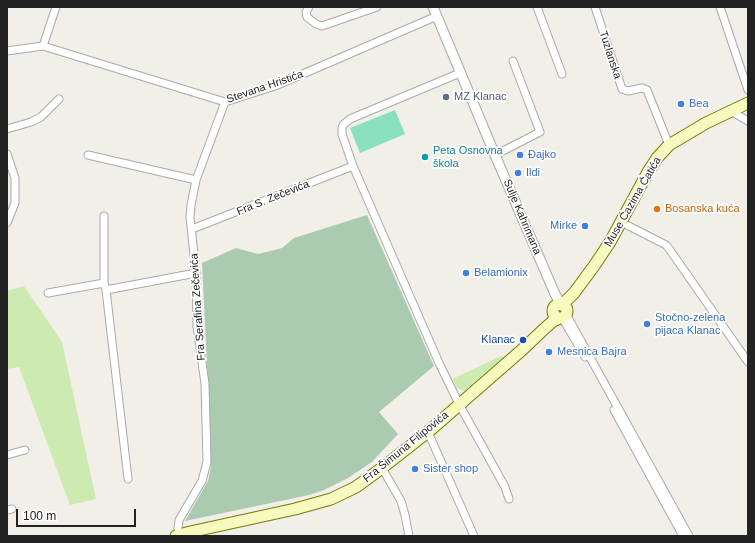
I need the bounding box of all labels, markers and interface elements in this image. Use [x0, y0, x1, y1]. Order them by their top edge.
street label: Tuzlanska [596, 29, 624, 81]
street label: Stevana Hristića [225, 68, 305, 106]
place label: MZ Klanac [454, 90, 507, 104]
marker: MZ Klanac [441, 92, 451, 102]
place label: Bea [689, 97, 709, 111]
marker: Bea [676, 99, 686, 109]
place label: Peta Osnovna škola [433, 144, 503, 170]
place label: Đajko [528, 148, 556, 162]
marker: Đajko [515, 150, 525, 160]
marker: Peta Osnovna škola [420, 152, 430, 162]
street label: Muse Ćazima Ćatića [602, 155, 664, 249]
place label: Ildi [526, 166, 540, 180]
marker: Ildi [513, 168, 523, 178]
street label: Fra S. Zečevića [235, 177, 311, 219]
street label: Sulje Kahrimana [500, 177, 544, 257]
place label: Bosanska kuća [665, 202, 740, 216]
marker: Bosanska kuća [652, 204, 662, 214]
place label: Mirke [550, 219, 577, 233]
marker: Mirke [580, 221, 590, 231]
street label: Fra Serafina Zečevića [188, 253, 208, 361]
place label: Belamionix [474, 266, 528, 280]
marker: Belamionix [461, 268, 471, 278]
place label: Stočno-zelena pijaca Klanac [655, 311, 725, 337]
marker: Stočno-zelena pijaca Klanac [642, 319, 652, 329]
place label: Klanac [481, 333, 515, 347]
marker: Klanac [518, 335, 528, 345]
place label: Mesnica Bajra [557, 345, 627, 359]
marker: Mesnica Bajra [544, 347, 554, 357]
street label: Fra Šimuna Filipovića [361, 409, 451, 485]
place label: Sister shop [423, 462, 478, 476]
marker: Sister shop [410, 464, 420, 474]
scale bar [18, 501, 138, 527]
text: 100 m [23, 509, 56, 523]

